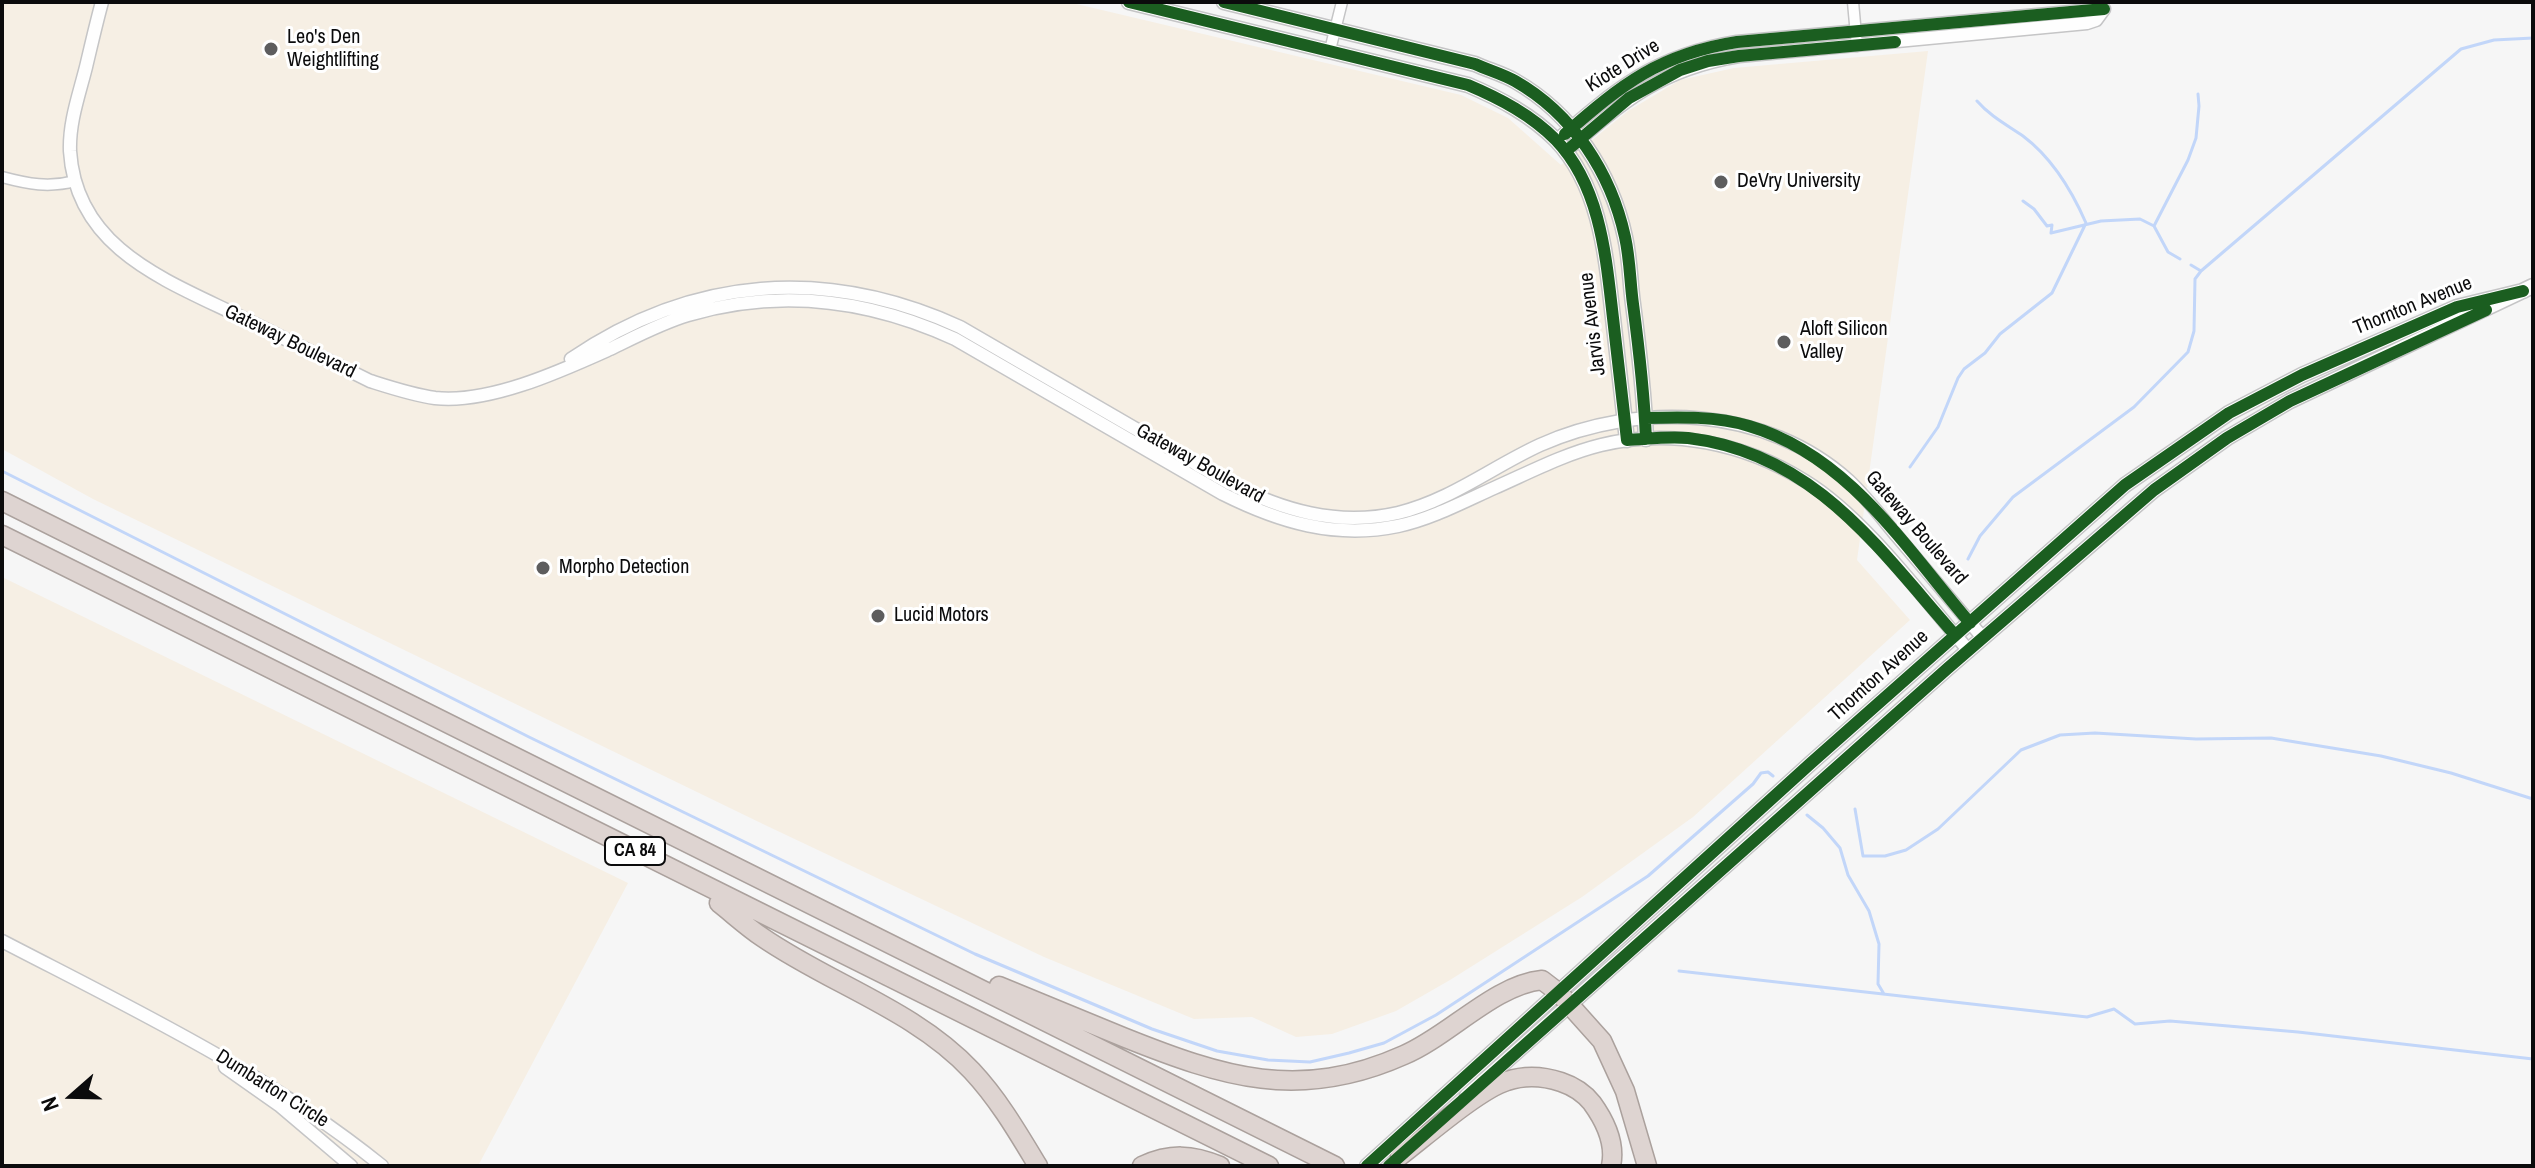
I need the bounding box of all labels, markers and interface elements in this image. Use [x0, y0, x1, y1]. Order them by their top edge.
place label: Leo's Den Weightlifting [287, 26, 379, 73]
street label: Kiote Drive [1582, 34, 1664, 98]
marker: Leo's Den Weightlifting [262, 40, 280, 58]
place label: DeVry University [1737, 170, 1860, 194]
marker: DeVry University [1712, 173, 1730, 191]
street label: Jarvis Avenue [1575, 271, 1611, 377]
street label: Thornton Avenue [2350, 271, 2476, 341]
street label: Gateway Boulevard [220, 300, 360, 384]
place label: Aloft Silicon Valley [1800, 318, 1888, 365]
marker: Aloft Silicon Valley [1775, 333, 1793, 351]
street label: Gateway Boulevard [1132, 419, 1268, 509]
street label: Gateway Boulevard [1860, 466, 1972, 590]
place label: Morpho Detection [559, 556, 689, 580]
marker: Morpho Detection [534, 559, 552, 577]
place label: Lucid Motors [894, 604, 989, 628]
marker: Lucid Motors [869, 607, 887, 625]
street label: Thornton Avenue [1824, 625, 1934, 727]
road number: CA 84 [605, 837, 665, 865]
street label: Dumbarton Circle [211, 1045, 333, 1133]
north arrow [32, 1056, 112, 1136]
text: N [33, 1093, 66, 1115]

